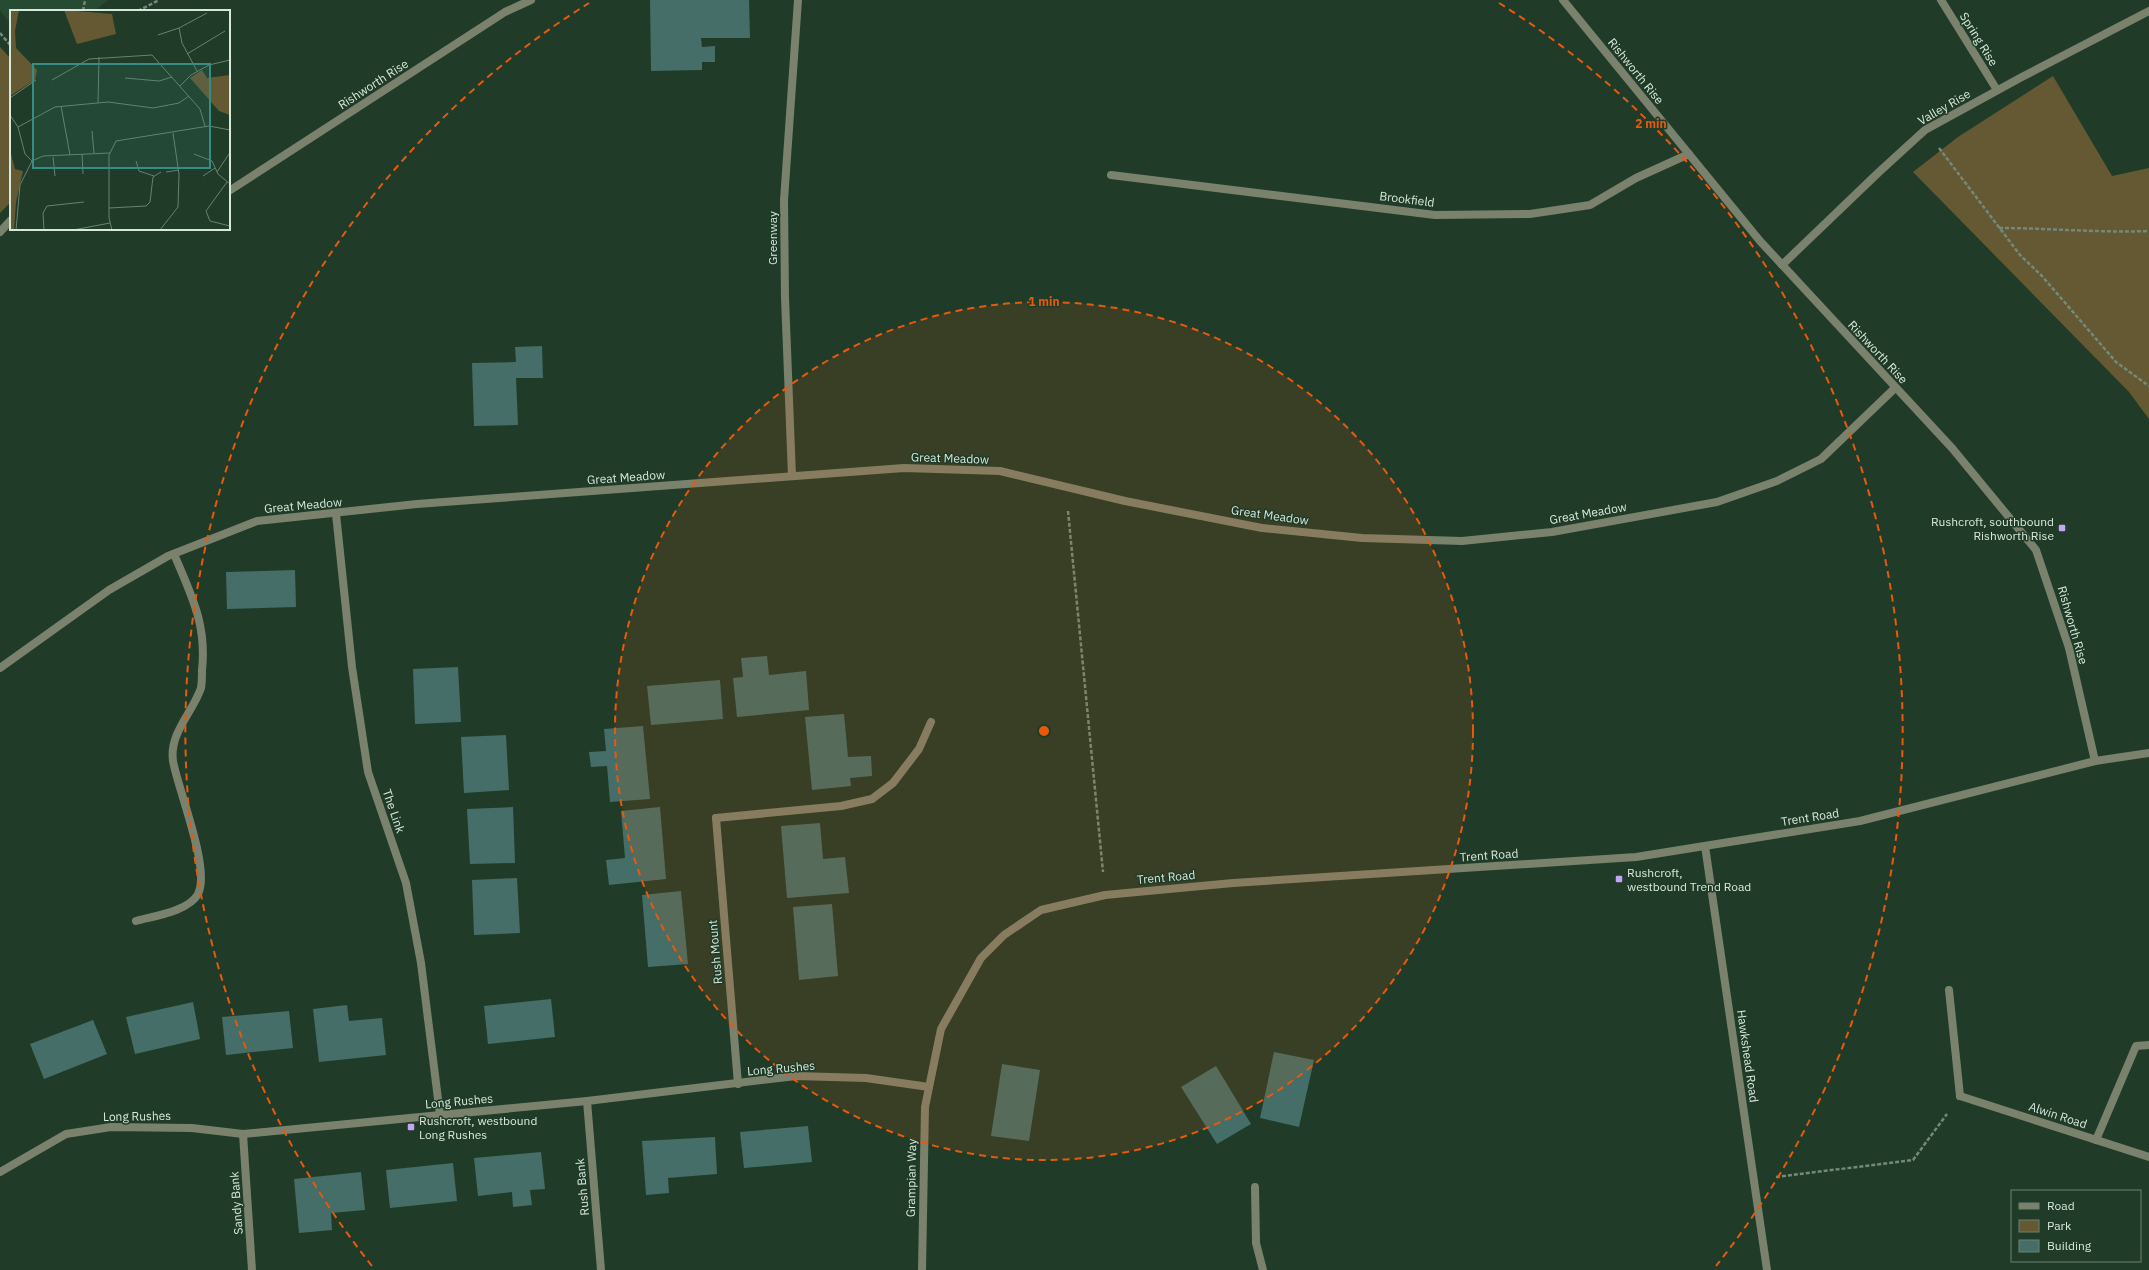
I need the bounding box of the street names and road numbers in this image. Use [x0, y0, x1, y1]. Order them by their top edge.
street label: Spring Rise [1957, 9, 2002, 69]
street label: Rishworth Rise [1605, 35, 1667, 107]
street label: Rishworth Rise [335, 56, 411, 112]
street label: Valley Rise [1915, 86, 1973, 128]
street label: Brookfield [1379, 188, 1435, 210]
street label: Greenway [765, 211, 780, 265]
street label: Rishworth Rise [1845, 317, 1911, 387]
street label: Great Meadow [911, 449, 989, 467]
street label: Great Meadow [586, 467, 666, 487]
street label: Great Meadow [263, 494, 343, 516]
street label: Great Meadow [1548, 499, 1628, 527]
street label: Great Meadow [1230, 502, 1310, 528]
street label: Rishworth Rise [2055, 584, 2091, 666]
street label: The Link [380, 787, 409, 835]
street label: Trent Road [1780, 805, 1840, 829]
street label: Trent Road [1459, 845, 1519, 865]
street label: Trent Road [1136, 867, 1196, 887]
street label: Rush Mount [705, 919, 725, 985]
street label: Hawkshead Road [1734, 1009, 1762, 1103]
street label: Long Rushes [746, 1058, 816, 1078]
street label: Long Rushes [424, 1091, 494, 1111]
street label: Alwin Road [2027, 1099, 2089, 1131]
street label: Long Rushes [103, 1108, 171, 1124]
street label: Grampian Way [903, 1139, 919, 1217]
street label: Rush Bank [572, 1157, 592, 1216]
street label: Sandy Bank [226, 1170, 246, 1235]

